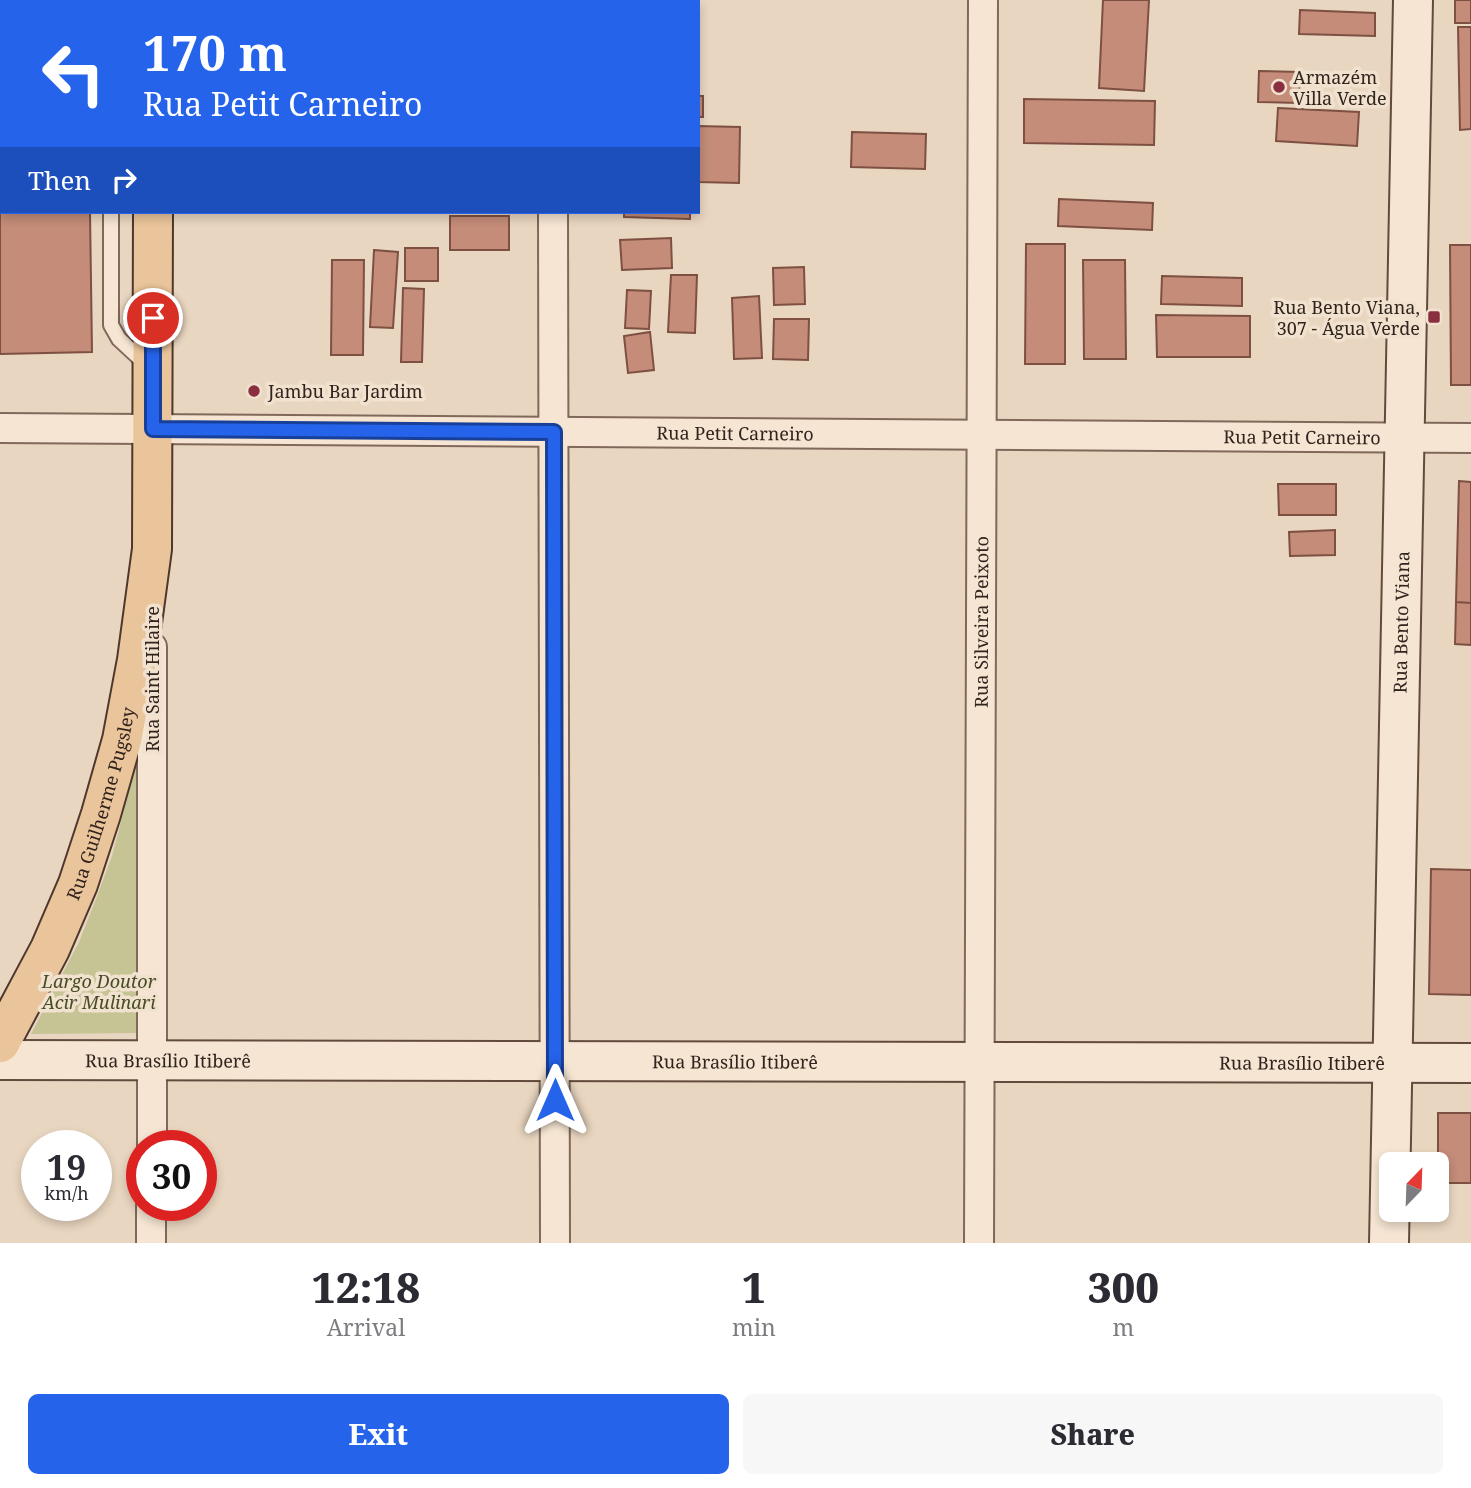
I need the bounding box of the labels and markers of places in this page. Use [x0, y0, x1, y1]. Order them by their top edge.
place label: Armazém Villa Verde [1293, 65, 1387, 110]
marker: Armazém Villa Verde [1271, 79, 1287, 95]
pin [123, 288, 183, 348]
place label: Rua Bento Viana, 307 - Água Verde [1273, 295, 1420, 340]
marker: Rua Bento Viana, 307 - Água Verde [1426, 309, 1442, 325]
place label: Jambu Bar Jardim [267, 379, 423, 403]
marker: Jambu Bar Jardim [246, 383, 262, 399]

